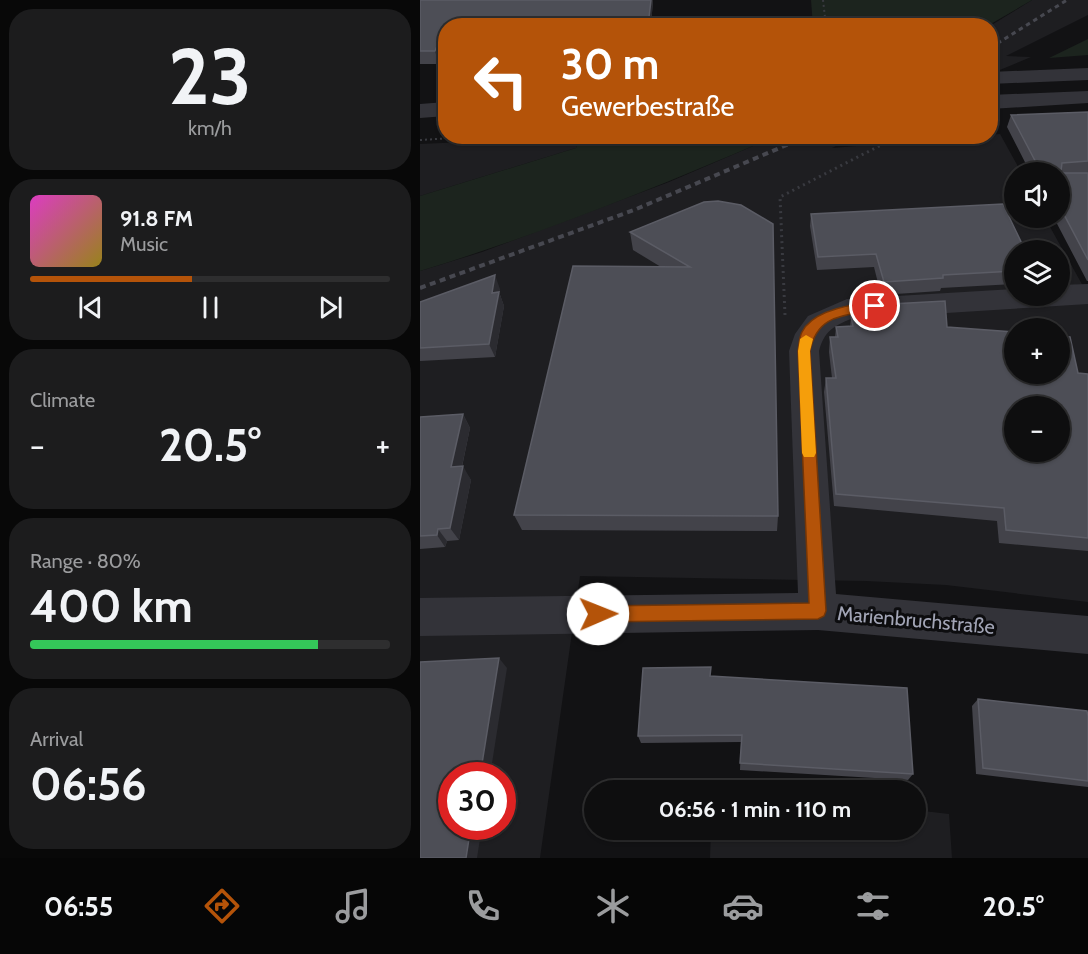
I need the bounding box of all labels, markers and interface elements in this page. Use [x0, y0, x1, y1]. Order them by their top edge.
text: 23 [168, 29, 252, 124]
text: 30 m [561, 38, 659, 90]
icon: left [462, 42, 540, 120]
text: Gewerbestraße [561, 90, 734, 123]
text: km/h [188, 116, 232, 140]
map controls [1004, 162, 1070, 462]
button: sound [1004, 162, 1070, 228]
text: 91.8 FM [120, 205, 193, 232]
text: Music [120, 232, 168, 256]
button: layers [1004, 240, 1070, 306]
pin [849, 280, 900, 331]
icon: arrive [858, 289, 891, 322]
icon: previous [74, 291, 107, 324]
icon: pause [194, 291, 227, 324]
icon: next [314, 291, 347, 324]
button: + [1004, 318, 1070, 384]
text: Climate [30, 388, 95, 412]
button: − [1004, 396, 1070, 462]
text: 20.5° [159, 418, 261, 472]
text: − [30, 425, 45, 465]
text: + [375, 425, 390, 465]
text: Range · 80% [30, 549, 141, 573]
text: 400 km [30, 579, 193, 633]
position arrow [566, 582, 630, 646]
street label: Marienbruchstraße [836, 601, 996, 639]
text: Arrival [30, 727, 83, 751]
text: 06:56 [30, 757, 147, 811]
speed limit sign: 30 [438, 762, 516, 840]
text: 06:56 · 1 min · 110 m [659, 796, 851, 823]
icon: directions [201, 885, 243, 927]
icon: music [332, 885, 374, 927]
icon: phone [462, 885, 504, 927]
icon: climate [592, 885, 634, 927]
icon: car [722, 885, 764, 927]
icon: filters [852, 885, 894, 927]
text: 06:55 [44, 890, 113, 923]
text: 20.5° [983, 890, 1044, 923]

